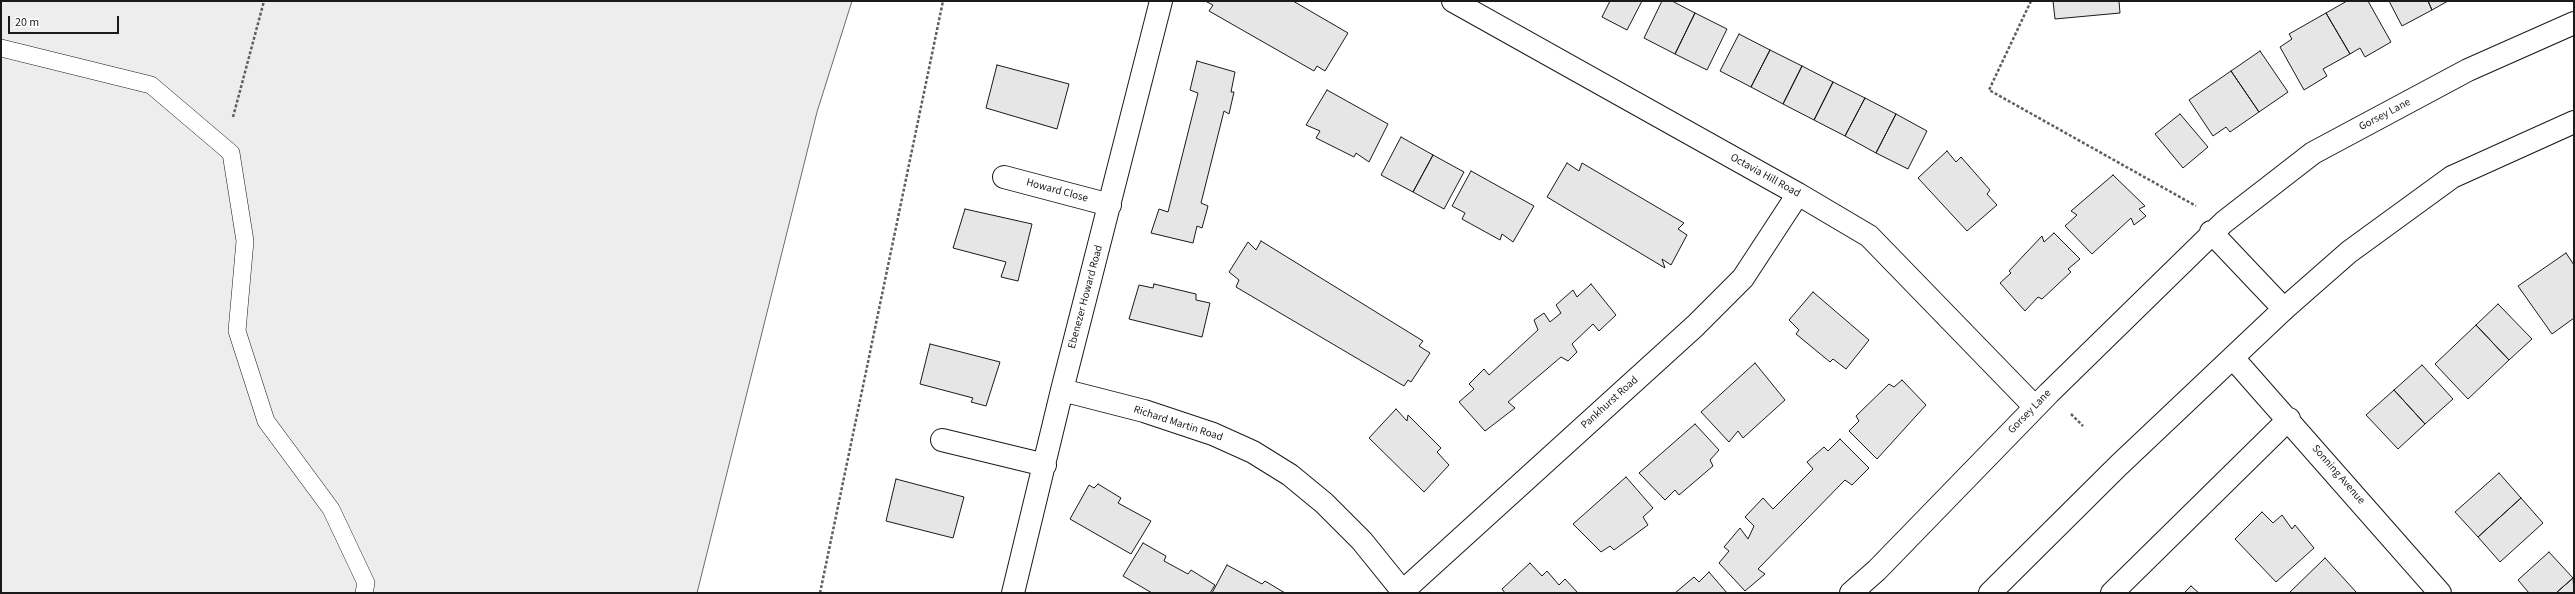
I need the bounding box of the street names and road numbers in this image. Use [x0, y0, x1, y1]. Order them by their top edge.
street label: Gorsey Lane [2357, 96, 2413, 134]
street label: Octavia Hill Road [1728, 151, 1802, 201]
street label: Howard Close [1025, 176, 1089, 206]
street label: Ebenezer Howard Road [1066, 244, 1106, 350]
street label: Pankhurst Road [1579, 374, 1641, 432]
street label: Gorsey Lane [2006, 387, 2054, 437]
street label: Richard Martin Road [1132, 403, 1224, 445]
street label: Sonning Avenue [2309, 443, 2367, 507]

